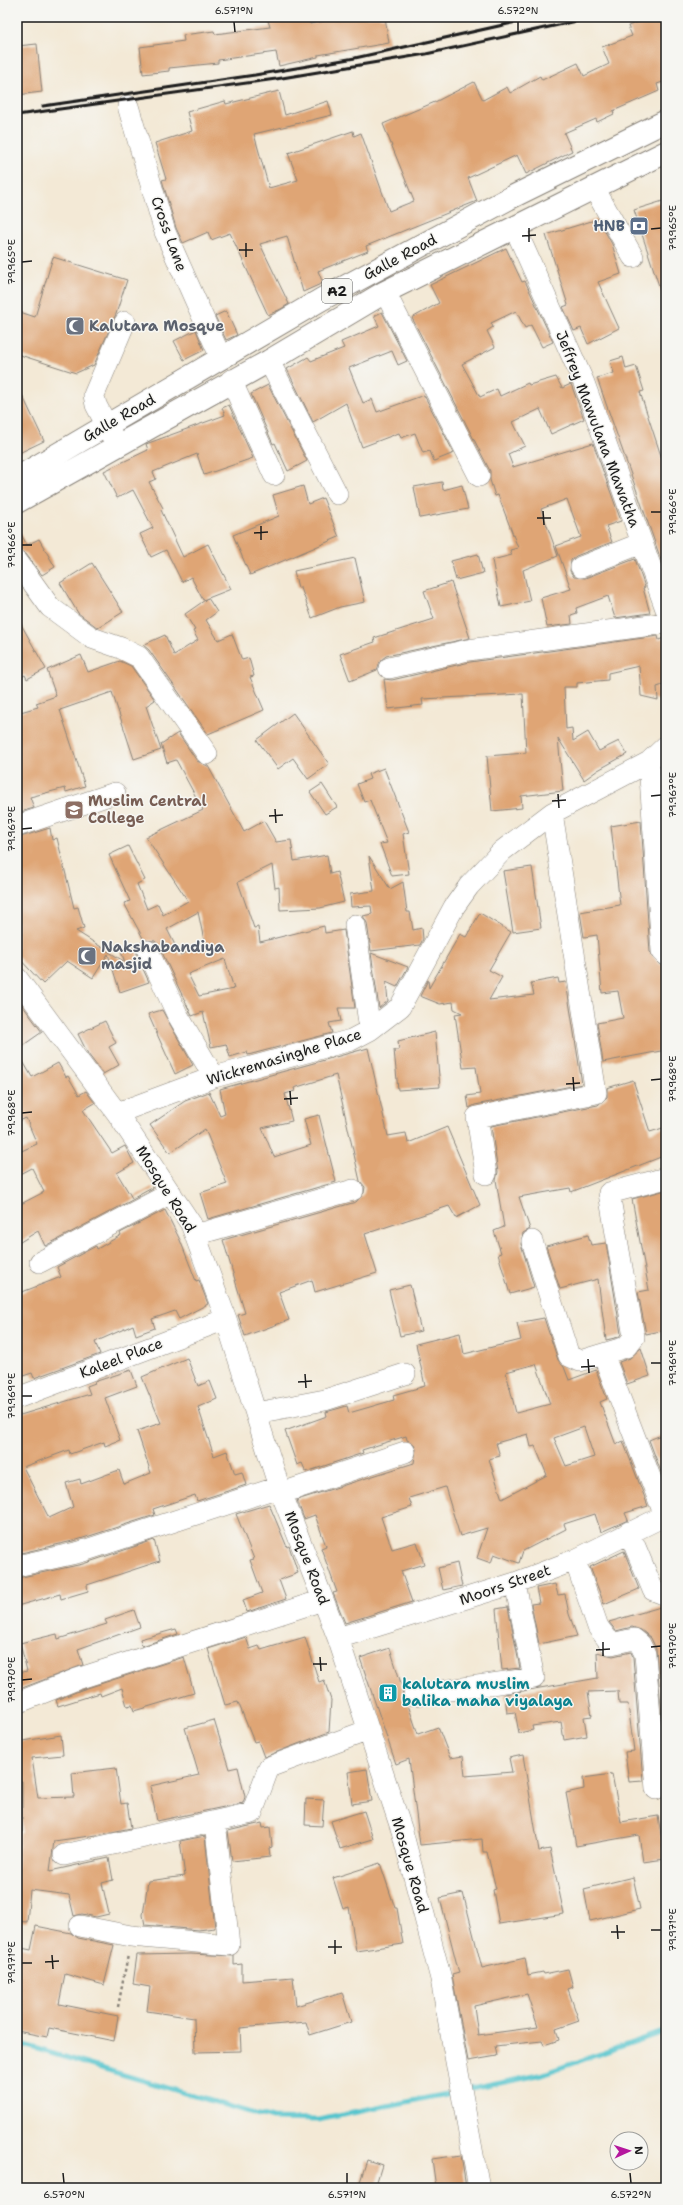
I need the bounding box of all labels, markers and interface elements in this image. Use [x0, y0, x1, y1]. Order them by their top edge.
text: 6.571°N [215, 4, 253, 17]
text: 6.572°N [498, 4, 538, 17]
street label: Cross Lane [146, 194, 192, 274]
text: 79.965°E [666, 205, 679, 251]
bank icon: HNB [628, 215, 650, 237]
place label: HNB [593, 216, 625, 236]
street label: Galle Road [360, 229, 441, 285]
text: 79.965°E [5, 239, 18, 285]
road number: A2 [322, 279, 352, 303]
mosque icon: Kalutara Mosque [64, 315, 86, 337]
place label: Kalutara Mosque [89, 316, 224, 336]
street label: Jeffrey Mawulana Mawatha [551, 328, 645, 531]
street label: Galle Road [79, 389, 159, 447]
text: 79.966°E [666, 489, 679, 535]
text: 79.966°E [5, 522, 18, 568]
text: 79.967°E [666, 772, 679, 818]
place label: Muslim Central College [88, 791, 207, 828]
school or university icon: Muslim Central College [63, 799, 85, 821]
text: 79.967°E [5, 806, 18, 852]
place label: Nakshabandiya masjid [101, 937, 225, 974]
mosque icon: Nakshabandiya masjid [76, 945, 98, 967]
street label: Wickremasinghe Place [204, 1024, 364, 1090]
text: 79.968°E [666, 1056, 679, 1102]
text: 79.968°E [5, 1090, 18, 1136]
street label: Mosque Road [131, 1142, 201, 1237]
street label: Kaleel Place [77, 1333, 165, 1383]
text: 79.969°E [666, 1340, 679, 1386]
text: 79.969°E [5, 1373, 18, 1419]
street label: Mosque Road [280, 1508, 334, 1608]
street label: Moors Street [457, 1560, 553, 1610]
text: 79.970°E [666, 1623, 679, 1669]
text: 79.970°E [5, 1657, 18, 1703]
place label: kalutara muslim balika maha viyalaya [402, 1674, 574, 1711]
building icon: kalutara muslim balika maha viyalaya [377, 1682, 399, 1704]
street label: Mosque Road [387, 1815, 433, 1916]
text: 79.971°E [666, 1908, 679, 1952]
text: 79.971°E [5, 1941, 18, 1985]
north arrow [609, 2131, 649, 2171]
text: N [631, 2146, 646, 2156]
text: 6.570°N [43, 2188, 85, 2201]
text: 6.571°N [328, 2188, 366, 2201]
text: 6.572°N [611, 2188, 651, 2201]

